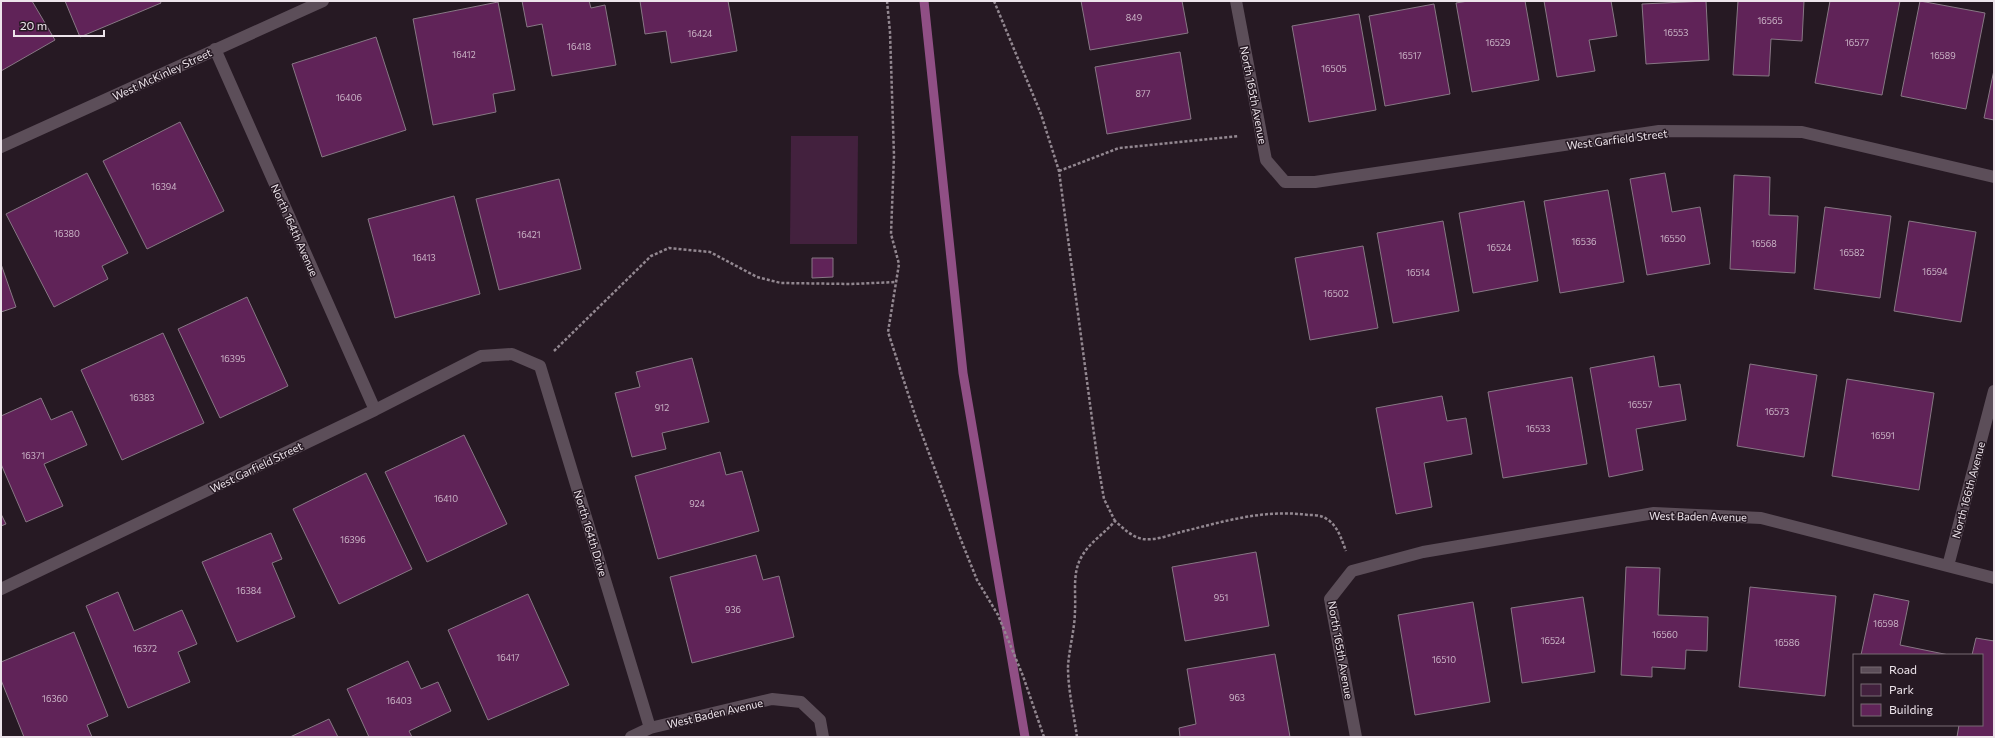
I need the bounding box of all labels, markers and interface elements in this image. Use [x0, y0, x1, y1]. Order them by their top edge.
scale bar [14, 12, 104, 38]
house number: 849 [1126, 12, 1142, 23]
house number: 16565 [1757, 15, 1783, 26]
text: 20 m [20, 18, 47, 32]
house number: 16553 [1664, 27, 1688, 38]
house number: 16424 [688, 28, 713, 39]
house number: 16529 [1486, 37, 1510, 48]
house number: 16577 [1845, 37, 1869, 48]
house number: 16418 [567, 41, 591, 52]
street label: West McKinley Street [110, 45, 214, 103]
street label: North 165th Avenue [1238, 45, 1270, 145]
house number: 16412 [452, 49, 476, 60]
house number: 16517 [1398, 50, 1422, 61]
house number: 16589 [1930, 50, 1956, 61]
house number: 16505 [1321, 63, 1347, 74]
house number: 877 [1136, 88, 1151, 99]
house number: 16406 [336, 92, 362, 103]
street label: West Garfield Street [1566, 126, 1669, 152]
house number: 16394 [151, 181, 177, 192]
street label: North 164th Avenue [269, 182, 321, 278]
house number: 16380 [54, 228, 80, 239]
house number: 16421 [517, 229, 541, 240]
house number: 16550 [1660, 233, 1686, 244]
house number: 16536 [1571, 236, 1597, 247]
house number: 16568 [1751, 238, 1777, 249]
house number: 16524 [1487, 242, 1512, 253]
house number: 16582 [1840, 247, 1864, 258]
house number: 16413 [412, 252, 436, 263]
house number: 16594 [1922, 266, 1948, 277]
house number: 16514 [1406, 267, 1430, 278]
house number: 16502 [1323, 288, 1349, 299]
house number: 16395 [220, 353, 246, 364]
house number: 16383 [130, 392, 155, 403]
house number: 16557 [1628, 399, 1652, 410]
house number: 912 [655, 402, 669, 413]
house number: 16573 [1765, 406, 1789, 417]
house number: 16533 [1526, 423, 1550, 434]
house number: 16591 [1871, 430, 1895, 441]
street label: West Garfield Street [208, 439, 305, 495]
street label: North 166th Avenue [1949, 440, 1987, 540]
house number: 16371 [22, 450, 44, 461]
street label: North 164th Drive [572, 488, 610, 578]
house number: 16410 [434, 493, 458, 504]
house number: 924 [689, 498, 705, 509]
street label: West Baden Avenue [1649, 509, 1747, 523]
house number: 16396 [340, 534, 366, 545]
house number: 16384 [236, 585, 262, 596]
house number: 951 [1214, 592, 1228, 603]
street label: North 165th Avenue [1326, 600, 1356, 700]
house number: 936 [725, 604, 741, 615]
house number: 16598 [1873, 618, 1899, 629]
house number: 16560 [1652, 629, 1678, 640]
house number: 16524 [1541, 635, 1566, 646]
house number: 16586 [1774, 637, 1800, 648]
house number: 16372 [133, 643, 157, 654]
house number: 16417 [496, 652, 520, 663]
house number: 16510 [1432, 654, 1456, 665]
legend [1853, 654, 1983, 726]
text: Road [1889, 662, 1917, 676]
text: Park [1889, 682, 1915, 696]
house number: 963 [1229, 692, 1245, 703]
house number: 16360 [42, 693, 68, 704]
house number: 16403 [386, 695, 412, 706]
street label: West Baden Avenue [666, 696, 764, 730]
text: Building [1889, 702, 1933, 716]

